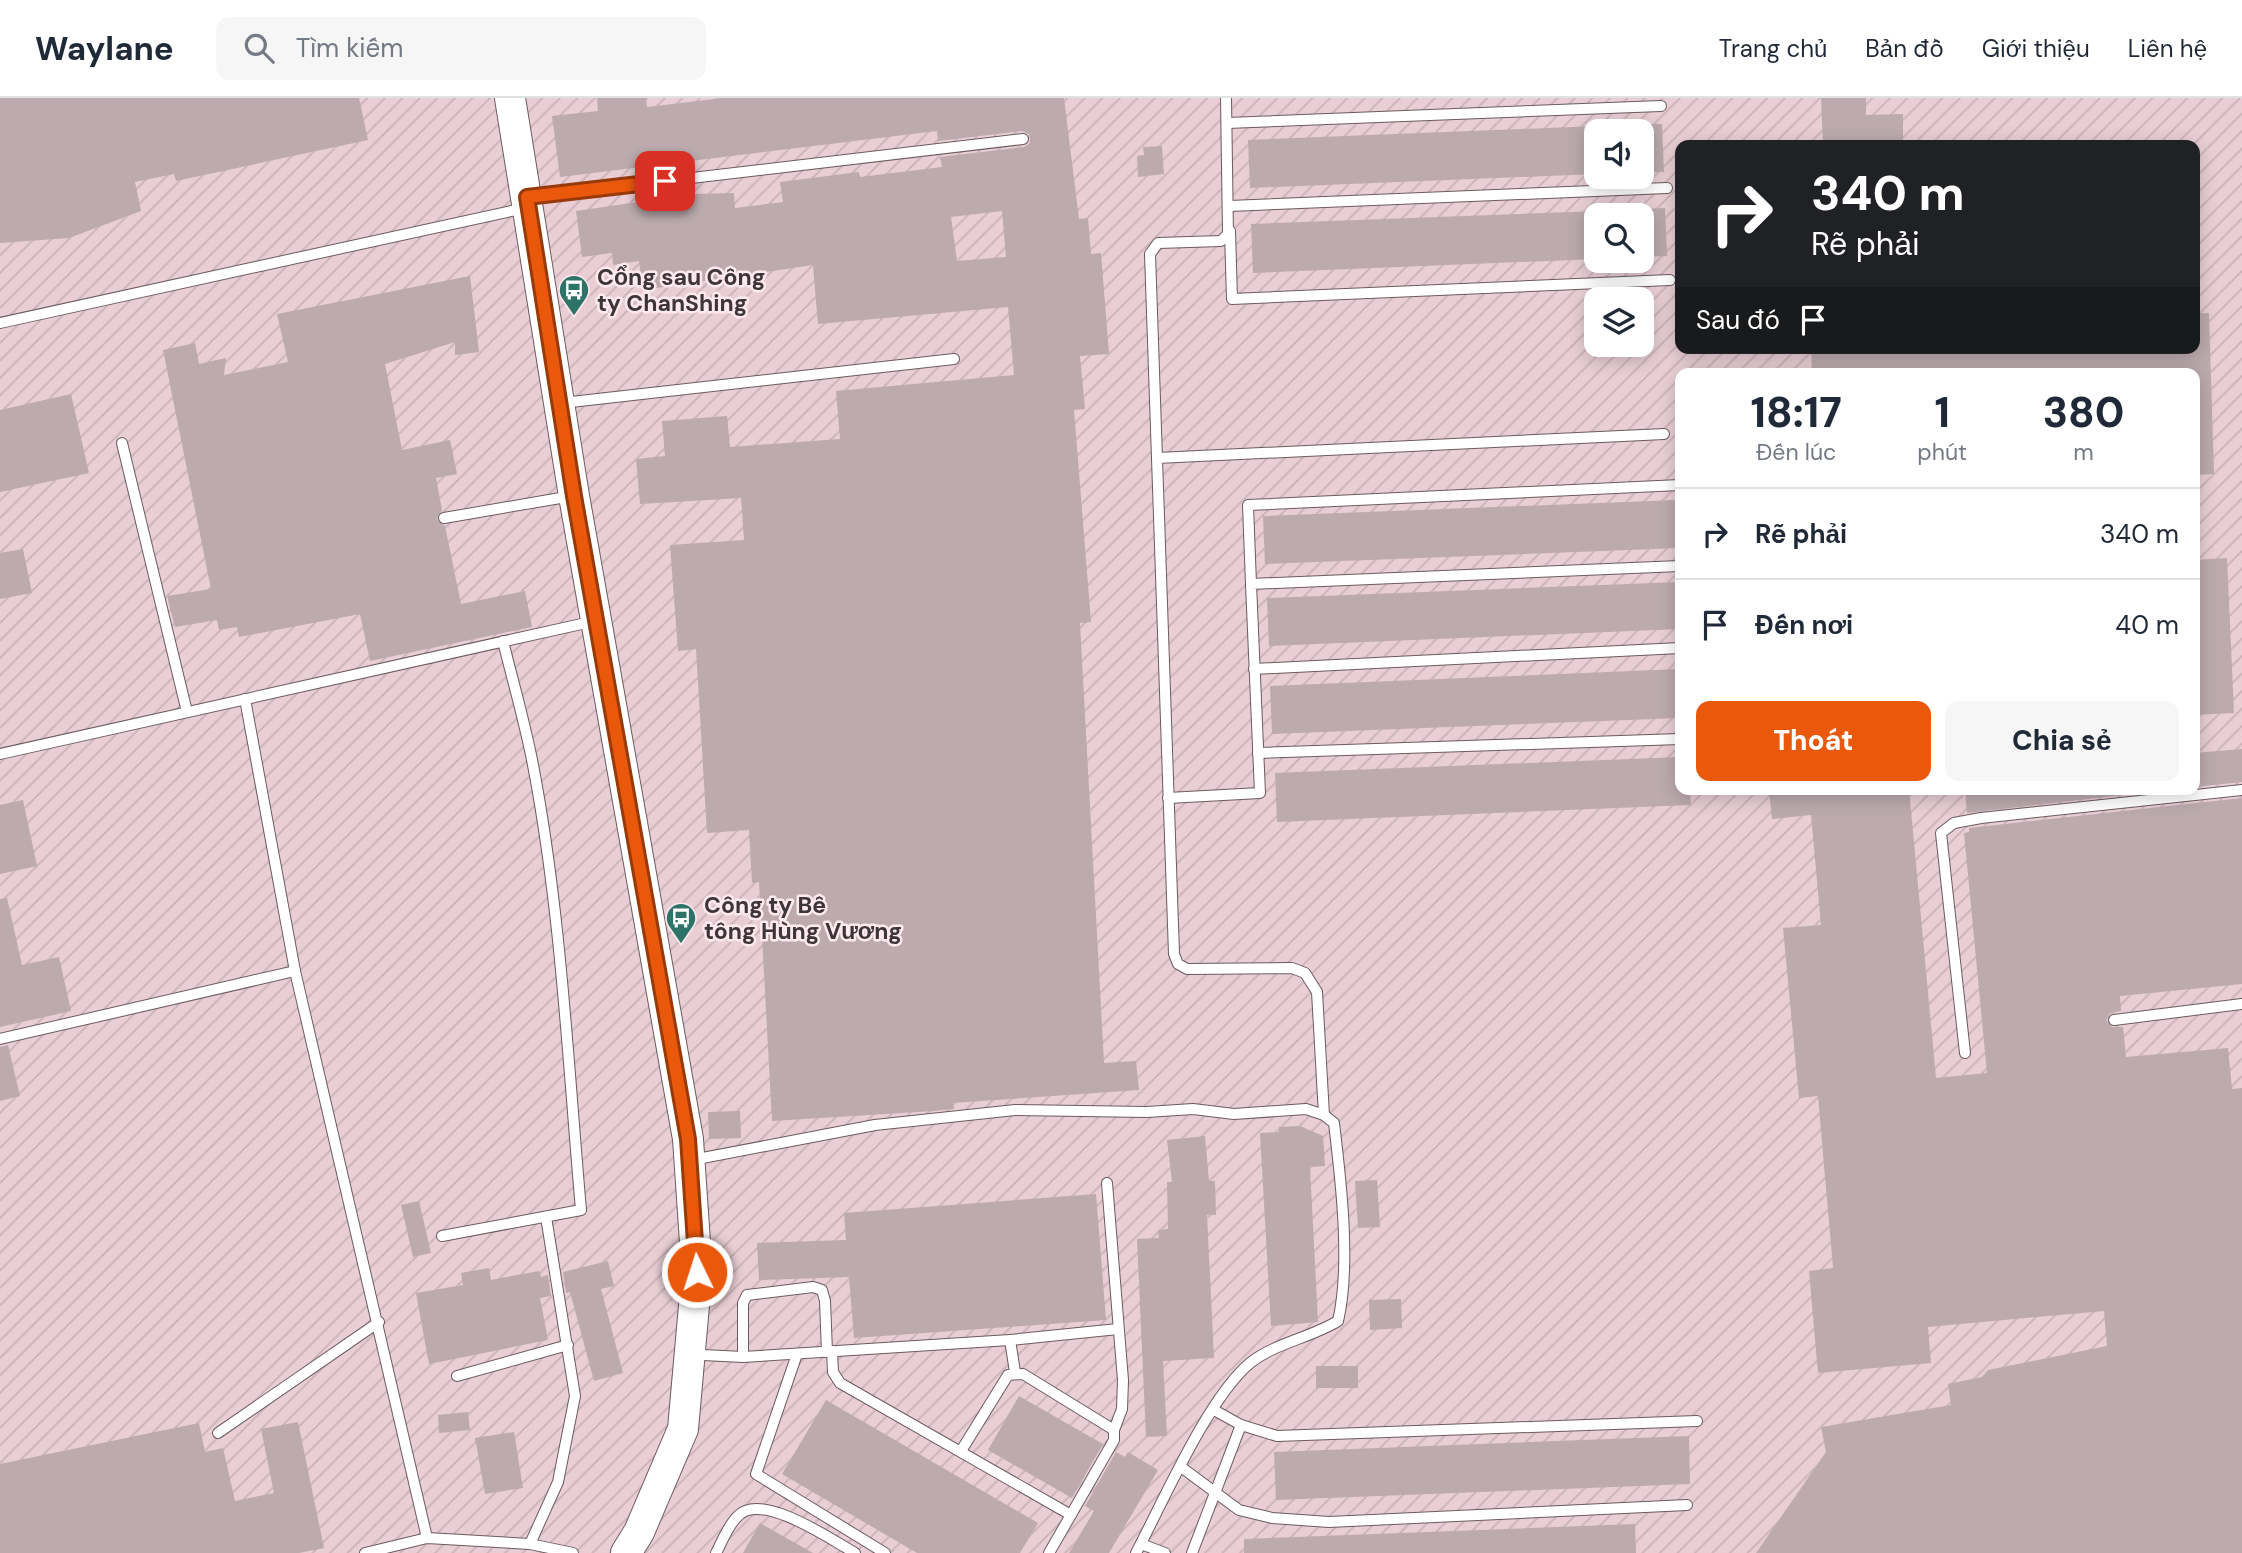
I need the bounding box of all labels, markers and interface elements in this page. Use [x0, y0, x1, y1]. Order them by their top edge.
search box [216, 17, 706, 80]
text: Waylane [35, 27, 174, 70]
icon: search [240, 29, 278, 67]
text: Tìm kiếm [296, 31, 403, 65]
text: Trang chủ [1719, 33, 1827, 64]
text: Bản đồ [1865, 33, 1944, 64]
text: Giới thiệu [1982, 33, 2090, 64]
text: Liên hệ [2128, 33, 2207, 64]
map controls [1584, 119, 1654, 357]
button: sound [1584, 119, 1654, 189]
pin [635, 151, 695, 211]
text: 340 m [1811, 161, 1965, 225]
icon: arrive [646, 162, 684, 200]
icon: right [1696, 168, 1787, 259]
button: search [1584, 203, 1654, 273]
text: Rẽ phải [1811, 223, 1920, 265]
place label: Cổng sau Công ty ChanShing [597, 262, 766, 318]
bus stop icon: Cổng sau Công ty ChanShing [557, 273, 591, 317]
button: layers [1584, 287, 1654, 357]
icon: arrive [1794, 301, 1832, 339]
text: Sau đó [1696, 303, 1780, 337]
text: 18:17 [1751, 385, 1842, 440]
text: 1 [1934, 385, 1950, 440]
text: 380 [2043, 385, 2124, 440]
text: Đến lúc [1756, 437, 1836, 467]
text: phút [1917, 437, 1967, 467]
text: m [2073, 437, 2094, 467]
icon: right [1696, 515, 1734, 553]
text: Rẽ phải [1755, 517, 1847, 551]
text: 340 m [2100, 517, 2179, 551]
icon: arrive [1696, 606, 1734, 644]
text: Đến nơi [1755, 608, 1853, 642]
text: 40 m [2115, 608, 2179, 642]
button: Thoát [1696, 701, 1931, 781]
button: Chia sẻ [1945, 701, 2179, 781]
place label: Công ty Bê tông Hùng Vương [704, 890, 902, 946]
bus stop icon: Công ty Bê tông Hùng Vương [664, 901, 698, 945]
position arrow [660, 1235, 734, 1309]

